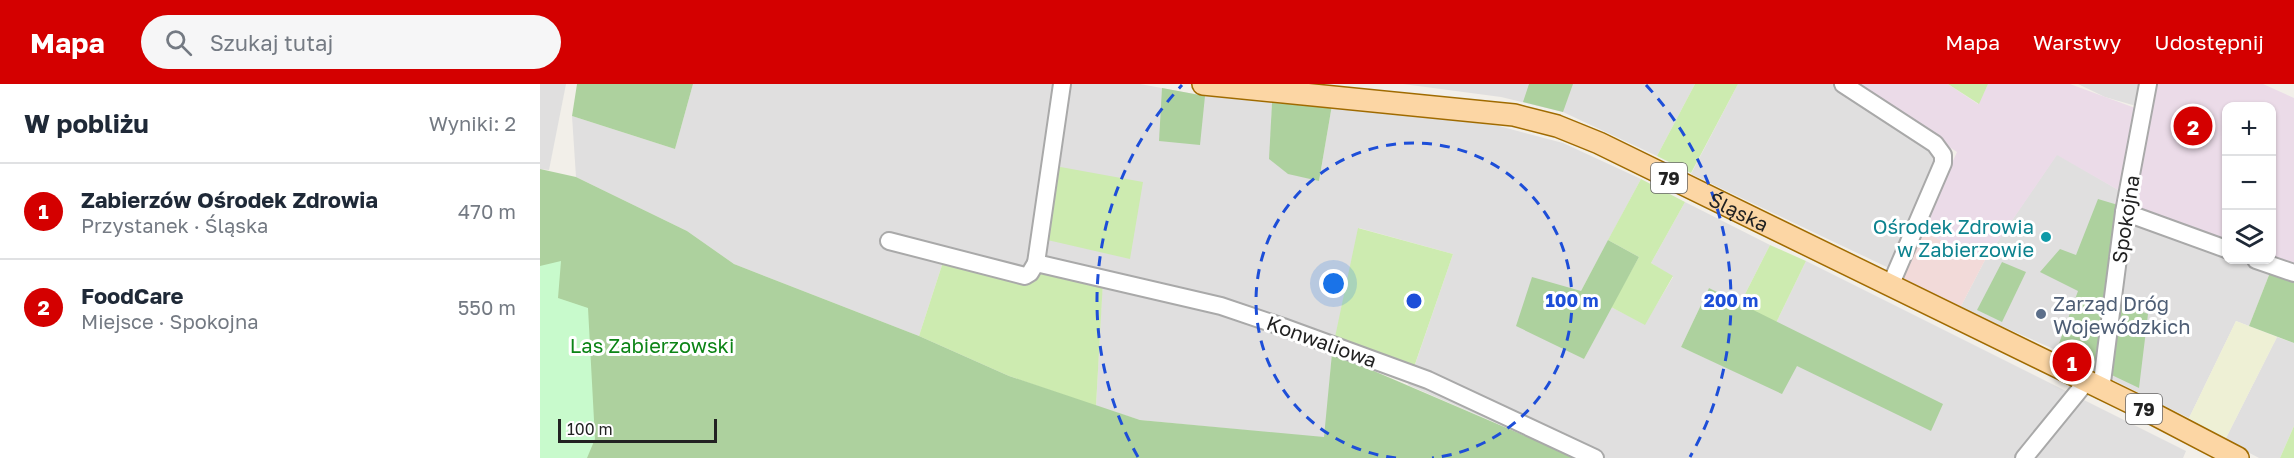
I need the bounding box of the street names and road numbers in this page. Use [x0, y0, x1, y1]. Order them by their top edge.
road number: 79 [1651, 163, 1687, 193]
street label: Spokojna [2106, 173, 2144, 265]
street label: Śląska [1705, 187, 1773, 236]
street label: Konwaliowa [1264, 310, 1380, 372]
road number: 79 [2126, 394, 2162, 424]

